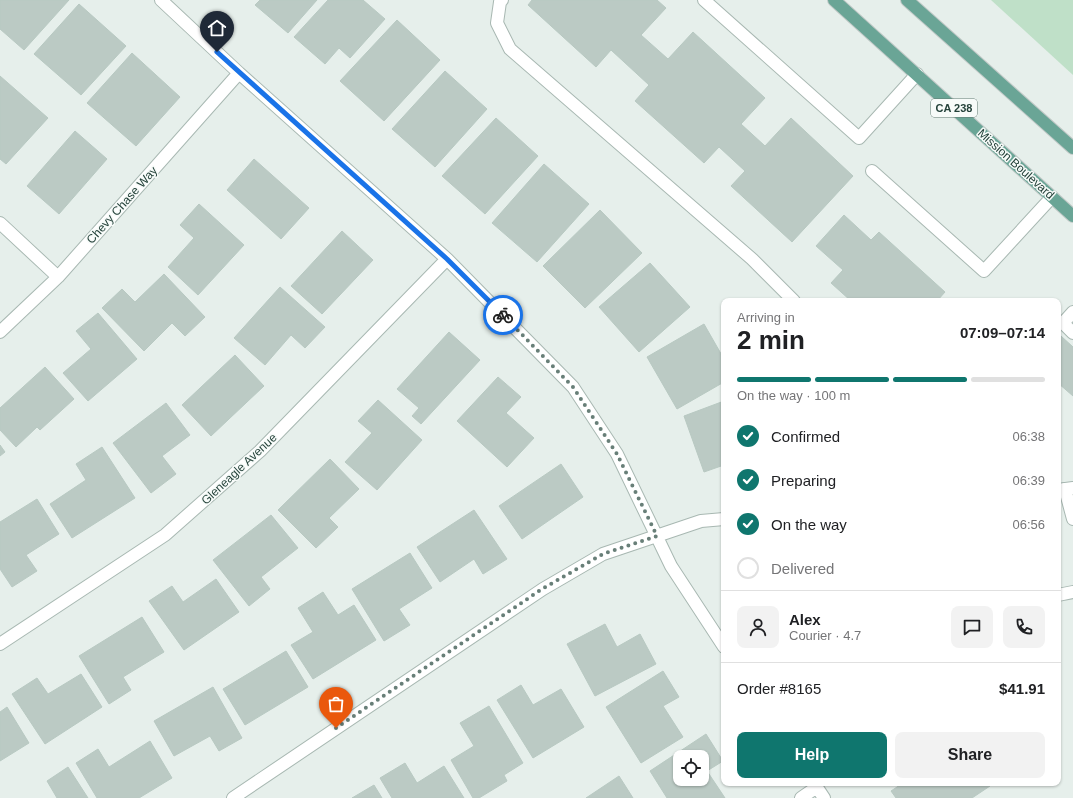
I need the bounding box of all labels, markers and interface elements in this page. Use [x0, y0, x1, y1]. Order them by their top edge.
pin [200, 11, 234, 52]
icon: home [206, 17, 228, 39]
road number: CA 238 [931, 99, 977, 117]
street label: Mission Boulevard [975, 126, 1057, 202]
street label: Chevy Chase Way [84, 164, 160, 246]
courier [483, 295, 523, 335]
icon: bike [492, 304, 514, 326]
text: Arriving in [737, 310, 795, 325]
text: 07:09–07:14 [960, 324, 1045, 341]
text: 2 min [737, 325, 805, 355]
text: On the way · 100 m [737, 388, 850, 403]
icon: check [737, 425, 759, 447]
text: Confirmed [771, 428, 840, 445]
text: 06:38 [1012, 429, 1045, 444]
street label: Gleneagle Avenue [198, 430, 280, 507]
icon: check [737, 469, 759, 491]
text: Preparing [771, 472, 836, 489]
text: 06:39 [1012, 473, 1045, 488]
icon: check [737, 513, 759, 535]
text: On the way [771, 516, 847, 533]
text: 06:56 [1012, 517, 1045, 532]
text: Delivered [771, 560, 834, 577]
button: person [737, 606, 779, 648]
button: chat [951, 606, 993, 648]
button: phone [1003, 606, 1045, 648]
text: Alex [789, 611, 821, 628]
text: Courier · 4.7 [789, 628, 861, 643]
text: Order #8165 [737, 680, 821, 697]
text: $41.91 [999, 680, 1045, 697]
pin [319, 687, 353, 728]
icon: bag [325, 693, 347, 715]
button: Help [737, 732, 887, 778]
button: Share [895, 732, 1045, 778]
map controls [673, 750, 709, 786]
button: locate [673, 750, 709, 786]

